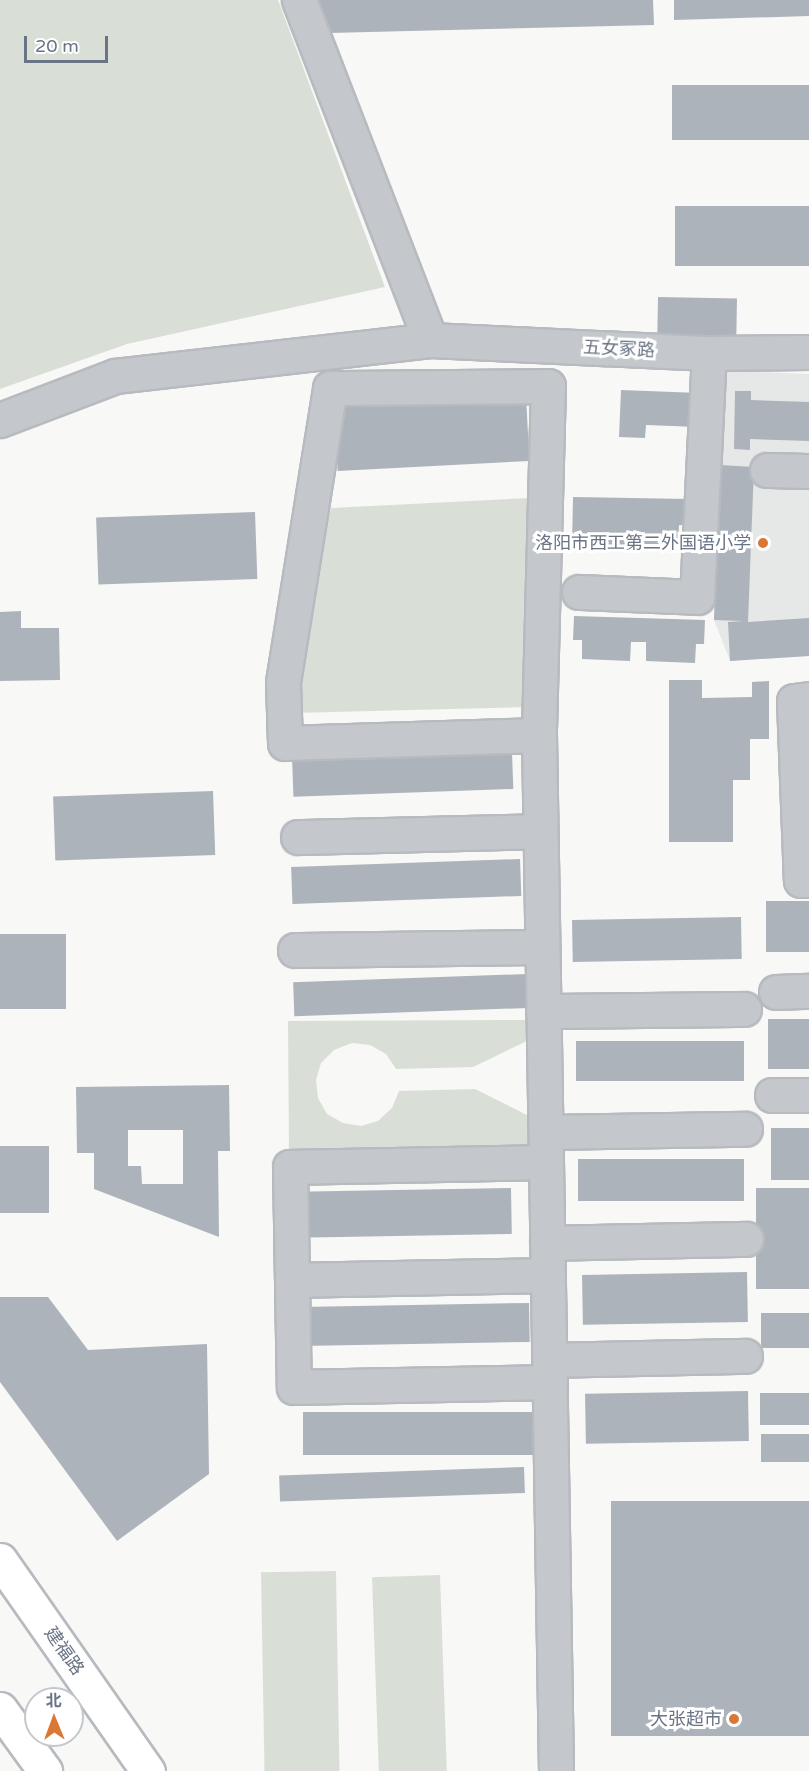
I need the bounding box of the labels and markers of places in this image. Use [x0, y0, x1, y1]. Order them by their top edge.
place label: 洛阳市西工第二外国语小学 [535, 532, 751, 554]
marker: 洛阳市西工第二外国语小学 [756, 536, 770, 550]
place label: 大张超市 [650, 1708, 722, 1730]
marker: 大张超市 [727, 1712, 741, 1726]

